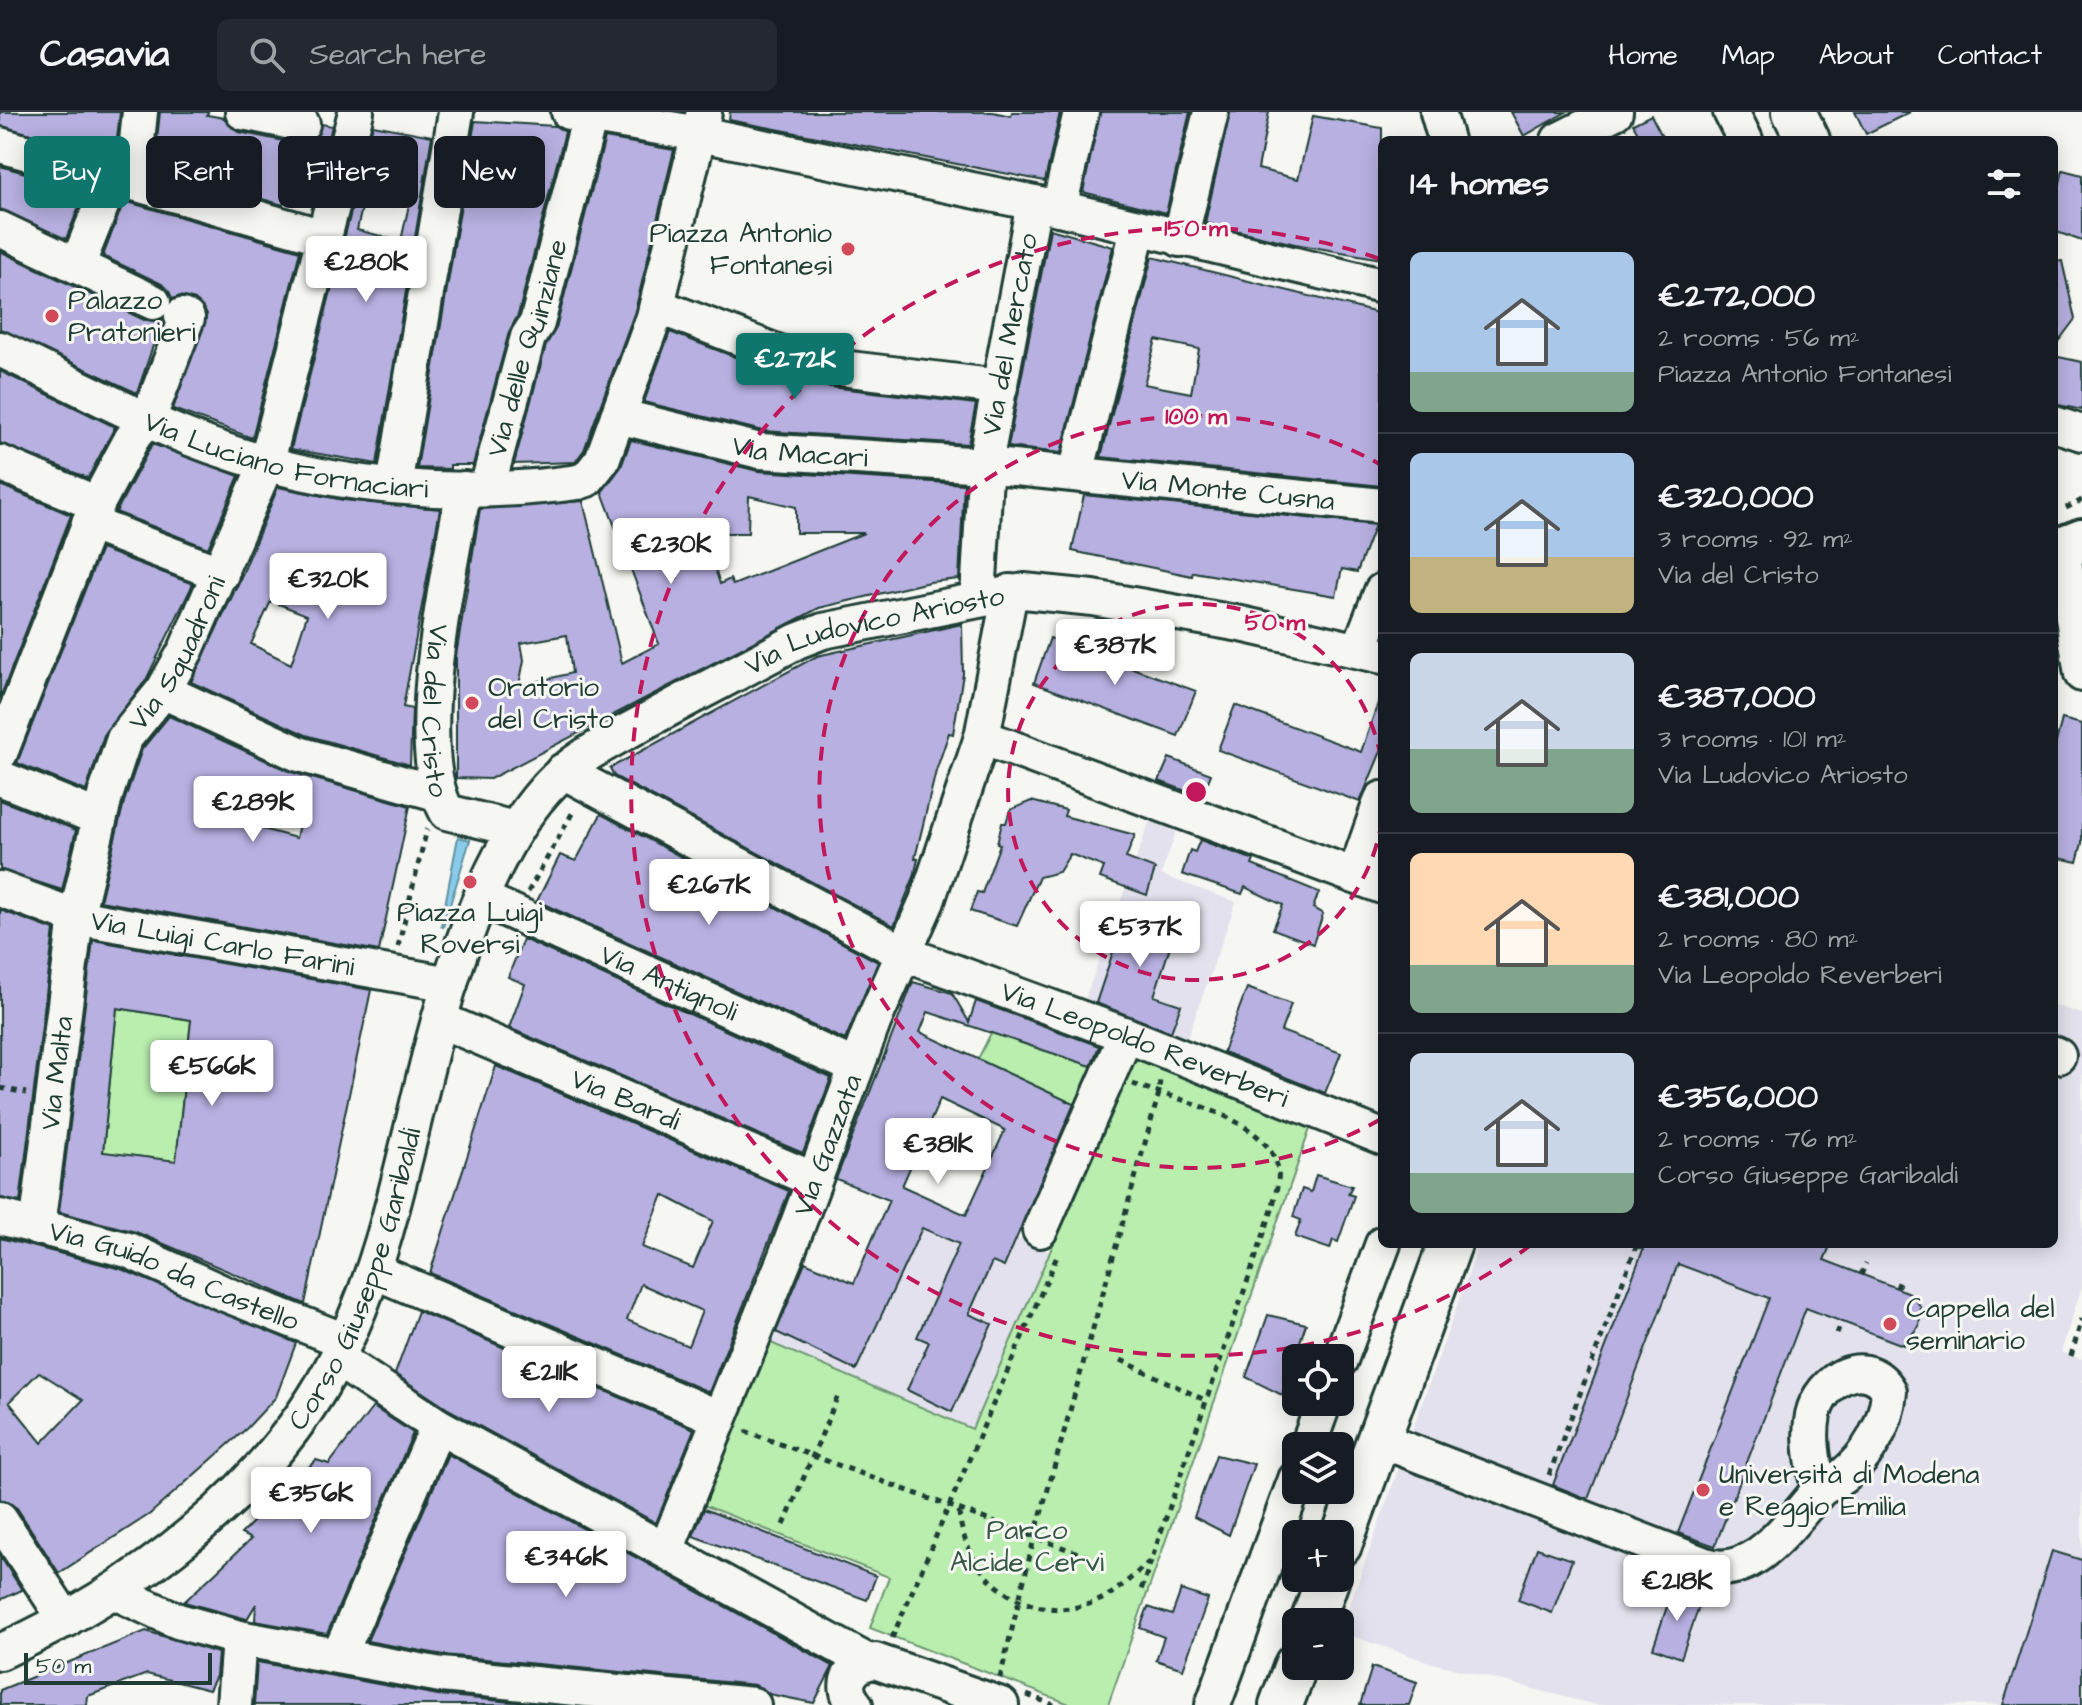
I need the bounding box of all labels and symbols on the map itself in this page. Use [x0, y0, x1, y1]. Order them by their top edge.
text: 150 m [1164, 212, 1228, 246]
place label: Piazza Antonio Fontanesi [649, 214, 832, 285]
street label: Via del Mercato [971, 230, 1047, 439]
street label: Via delle Quinziane [477, 235, 577, 461]
pin: €280K [310, 236, 422, 304]
marker: Piazza Antonio Fontanesi [839, 240, 857, 258]
place label: Palazzo Pratonieri [68, 281, 196, 352]
marker: Palazzo Pratonieri [43, 307, 61, 325]
pin: €272K [739, 333, 851, 401]
text: 100 m [1165, 400, 1227, 434]
street label: Via Luciano Fornaciari [138, 401, 429, 508]
street label: Via Macari [728, 425, 869, 477]
street label: Via Monte Cusna [1119, 460, 1337, 521]
pin: €230K [615, 518, 727, 586]
pin: €320K [272, 553, 384, 621]
street label: Via Squadroni [119, 570, 235, 739]
street label: Via Ludovico Ariosto [737, 576, 1008, 685]
text: 50 m [1245, 606, 1306, 640]
pin: €387K [1059, 619, 1171, 687]
street label: Via del Cristo [412, 622, 459, 802]
place label: Oratorio del Cristo [488, 668, 614, 739]
marker: Oratorio del Cristo [463, 694, 481, 712]
pin: €289K [197, 776, 309, 844]
centre of rings [1182, 778, 1210, 806]
pin: €267K [653, 859, 765, 927]
marker: Piazza Luigi Roversi [461, 873, 479, 891]
place label: Piazza Luigi Roversi [397, 893, 543, 964]
street label: Via Luigi Carlo Farini [88, 900, 358, 986]
pin: €537K [1084, 901, 1196, 969]
street label: Via Antignoli [594, 935, 744, 1031]
street label: Via Leopoldo Reverberi [995, 971, 1294, 1117]
street label: Via Malta [30, 1014, 83, 1133]
pin: €566K [156, 1040, 268, 1108]
street label: Via Bardi [565, 1059, 687, 1140]
street label: Via Gazzata [783, 1069, 872, 1221]
pin: €381K [882, 1118, 994, 1186]
street label: Corso Giuseppe Garibaldi [278, 1124, 431, 1438]
street label: Via Guido da Castello [45, 1211, 305, 1341]
place label: Cappella del seminario [1906, 1289, 2055, 1360]
marker: Cappella del seminario [1881, 1315, 1899, 1333]
pin: €211K [493, 1346, 605, 1414]
place label: Università di Modena e Reggio Emilia [1719, 1455, 1980, 1527]
pin: €356K [255, 1467, 367, 1535]
marker: Università di Modena e Reggio Emilia [1694, 1481, 1712, 1499]
park label: Parco Alcide Cervi [950, 1511, 1104, 1582]
pin: €346K [510, 1531, 622, 1599]
pin: €218K [1621, 1555, 1733, 1623]
scale bar [24, 1649, 212, 1685]

